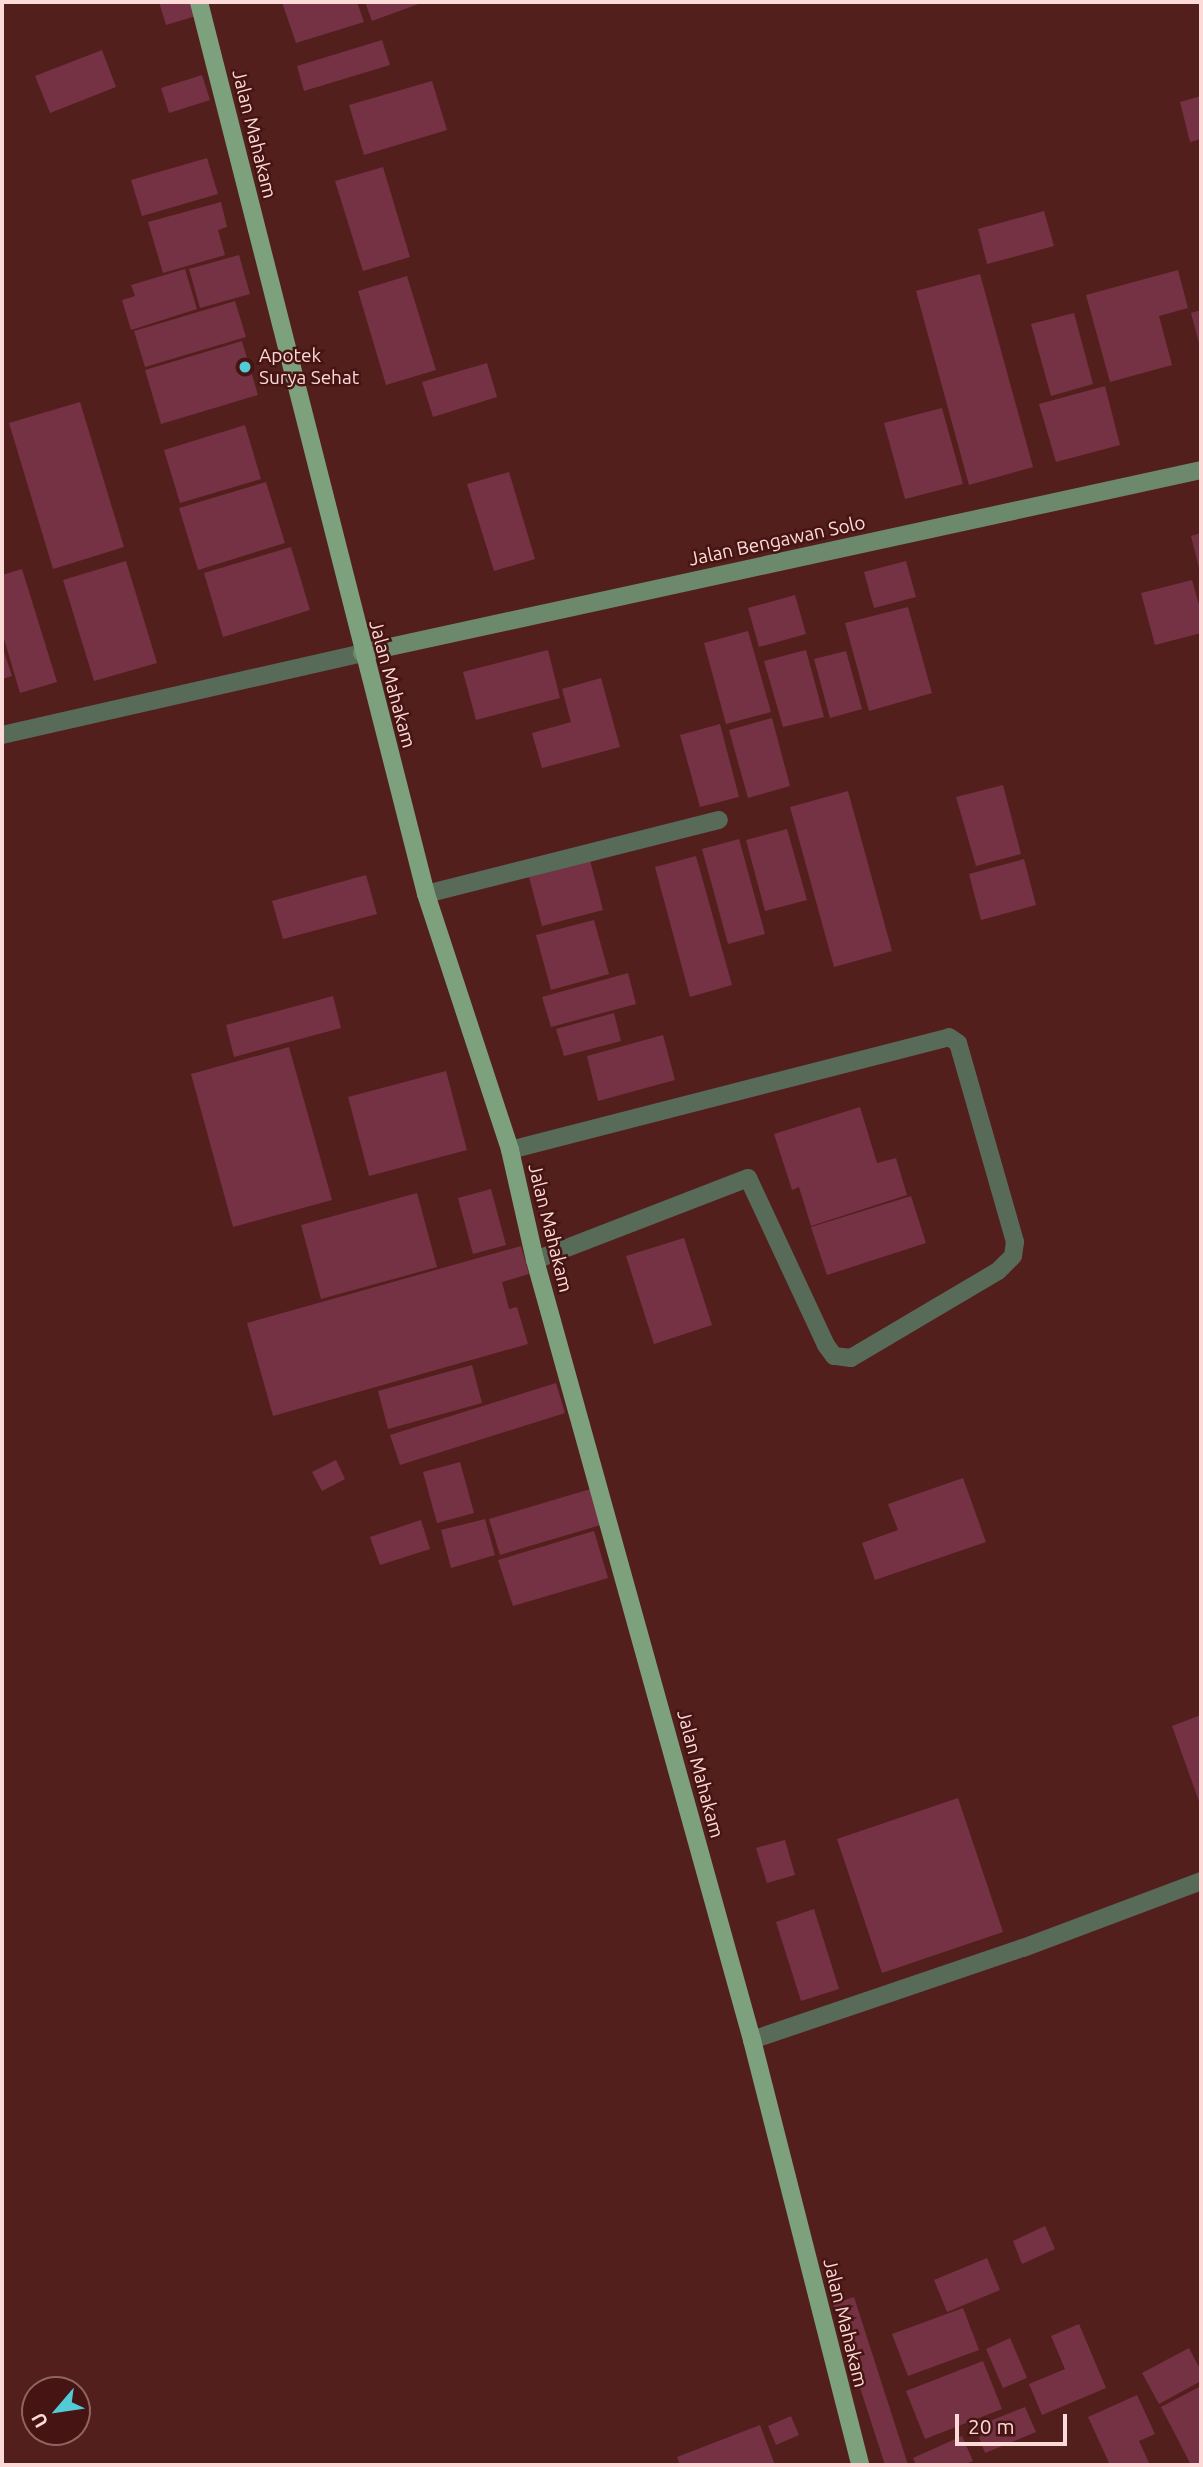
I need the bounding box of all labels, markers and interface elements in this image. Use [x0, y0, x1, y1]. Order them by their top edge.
street label: Jalan Mahakam [227, 67, 281, 201]
place label: Apotek Surya Sehat [259, 345, 359, 389]
marker: Apotek Surya Sehat [237, 359, 253, 375]
street label: Jalan Bengawan Solo [687, 511, 867, 571]
street label: Jalan Mahakam [364, 617, 420, 751]
street label: Jalan Mahakam [523, 1161, 577, 1295]
street label: Jalan Mahakam [672, 1707, 728, 1841]
street label: Jalan Mahakam [818, 2256, 872, 2390]
north arrow [21, 2376, 91, 2446]
scale bar [958, 2400, 1070, 2444]
text: U [27, 2409, 52, 2431]
text: 20 m [968, 2414, 1015, 2438]

